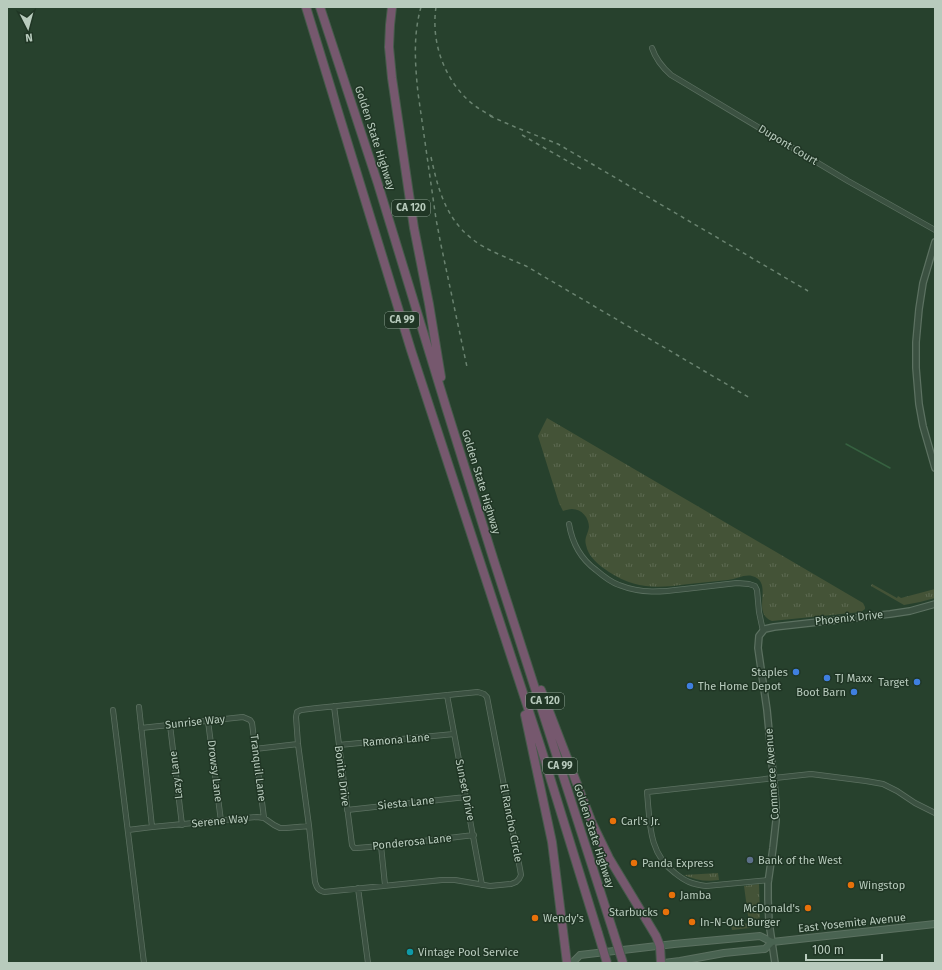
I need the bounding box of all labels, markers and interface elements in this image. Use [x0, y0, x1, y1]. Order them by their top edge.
north arrow [8, 8, 48, 48]
text: N [25, 31, 33, 44]
street label: Golden State Highway [352, 84, 398, 192]
street label: Dupont Court [756, 122, 820, 168]
road number: CA 120 [392, 200, 430, 216]
road number: CA 99 [385, 312, 419, 328]
street label: Golden State Highway [459, 428, 503, 536]
street label: Phoenix Drive [814, 608, 884, 628]
place label: Staples [751, 666, 788, 679]
marker: Staples [791, 667, 801, 677]
place label: TJ Maxx [835, 672, 873, 685]
marker: TJ Maxx [822, 673, 832, 683]
place label: Target [878, 676, 909, 689]
marker: Target [912, 677, 922, 687]
place label: The Home Depot [698, 680, 781, 693]
marker: The Home Depot [685, 681, 695, 691]
place label: Boot Barn [796, 686, 846, 699]
marker: Boot Barn [849, 687, 859, 697]
road number: CA 120 [526, 693, 564, 709]
street label: Sunrise Way [164, 712, 226, 732]
street label: Commerce Avenue [762, 728, 782, 820]
street label: Ramona Lane [362, 731, 430, 749]
street label: Tranquil Lane [247, 734, 269, 802]
street label: Drowsy Lane [205, 739, 225, 803]
street label: Bonita Drive [332, 745, 352, 807]
street label: Lazy Lane [167, 750, 185, 800]
street label: Sunset Drive [453, 758, 477, 822]
road number: CA 99 [543, 758, 577, 774]
street label: Golden State Highway [571, 782, 617, 890]
street label: El Rancho Circle [497, 783, 525, 863]
street label: Siesta Lane [377, 794, 435, 812]
street label: Serene Way [191, 811, 250, 830]
place label: Carl's Jr. [621, 815, 660, 828]
marker: Carl's Jr. [608, 816, 618, 826]
street label: Ponderosa Lane [372, 831, 452, 853]
place label: Bank of the West [758, 854, 842, 867]
marker: Bank of the West [745, 855, 755, 865]
place label: Panda Express [642, 857, 714, 870]
marker: Panda Express [629, 858, 639, 868]
place label: Wingstop [859, 879, 905, 892]
marker: Wingstop [846, 880, 856, 890]
place label: Jamba [680, 889, 711, 902]
marker: Jamba [667, 890, 677, 900]
place label: McDonald's [743, 902, 800, 915]
marker: McDonald's [803, 903, 813, 913]
place label: Starbucks [609, 906, 658, 919]
marker: Starbucks [661, 907, 671, 917]
street label: East Yosemite Avenue [797, 911, 907, 935]
place label: Wendy's [543, 912, 584, 925]
marker: Wendy's [530, 913, 540, 923]
place label: In-N-Out Burger [700, 916, 781, 929]
marker: In-N-Out Burger [687, 917, 697, 927]
scale bar [806, 936, 882, 962]
text: 100 m [812, 943, 844, 957]
place label: Vintage Pool Service [418, 946, 519, 959]
marker: Vintage Pool Service [405, 947, 415, 957]

